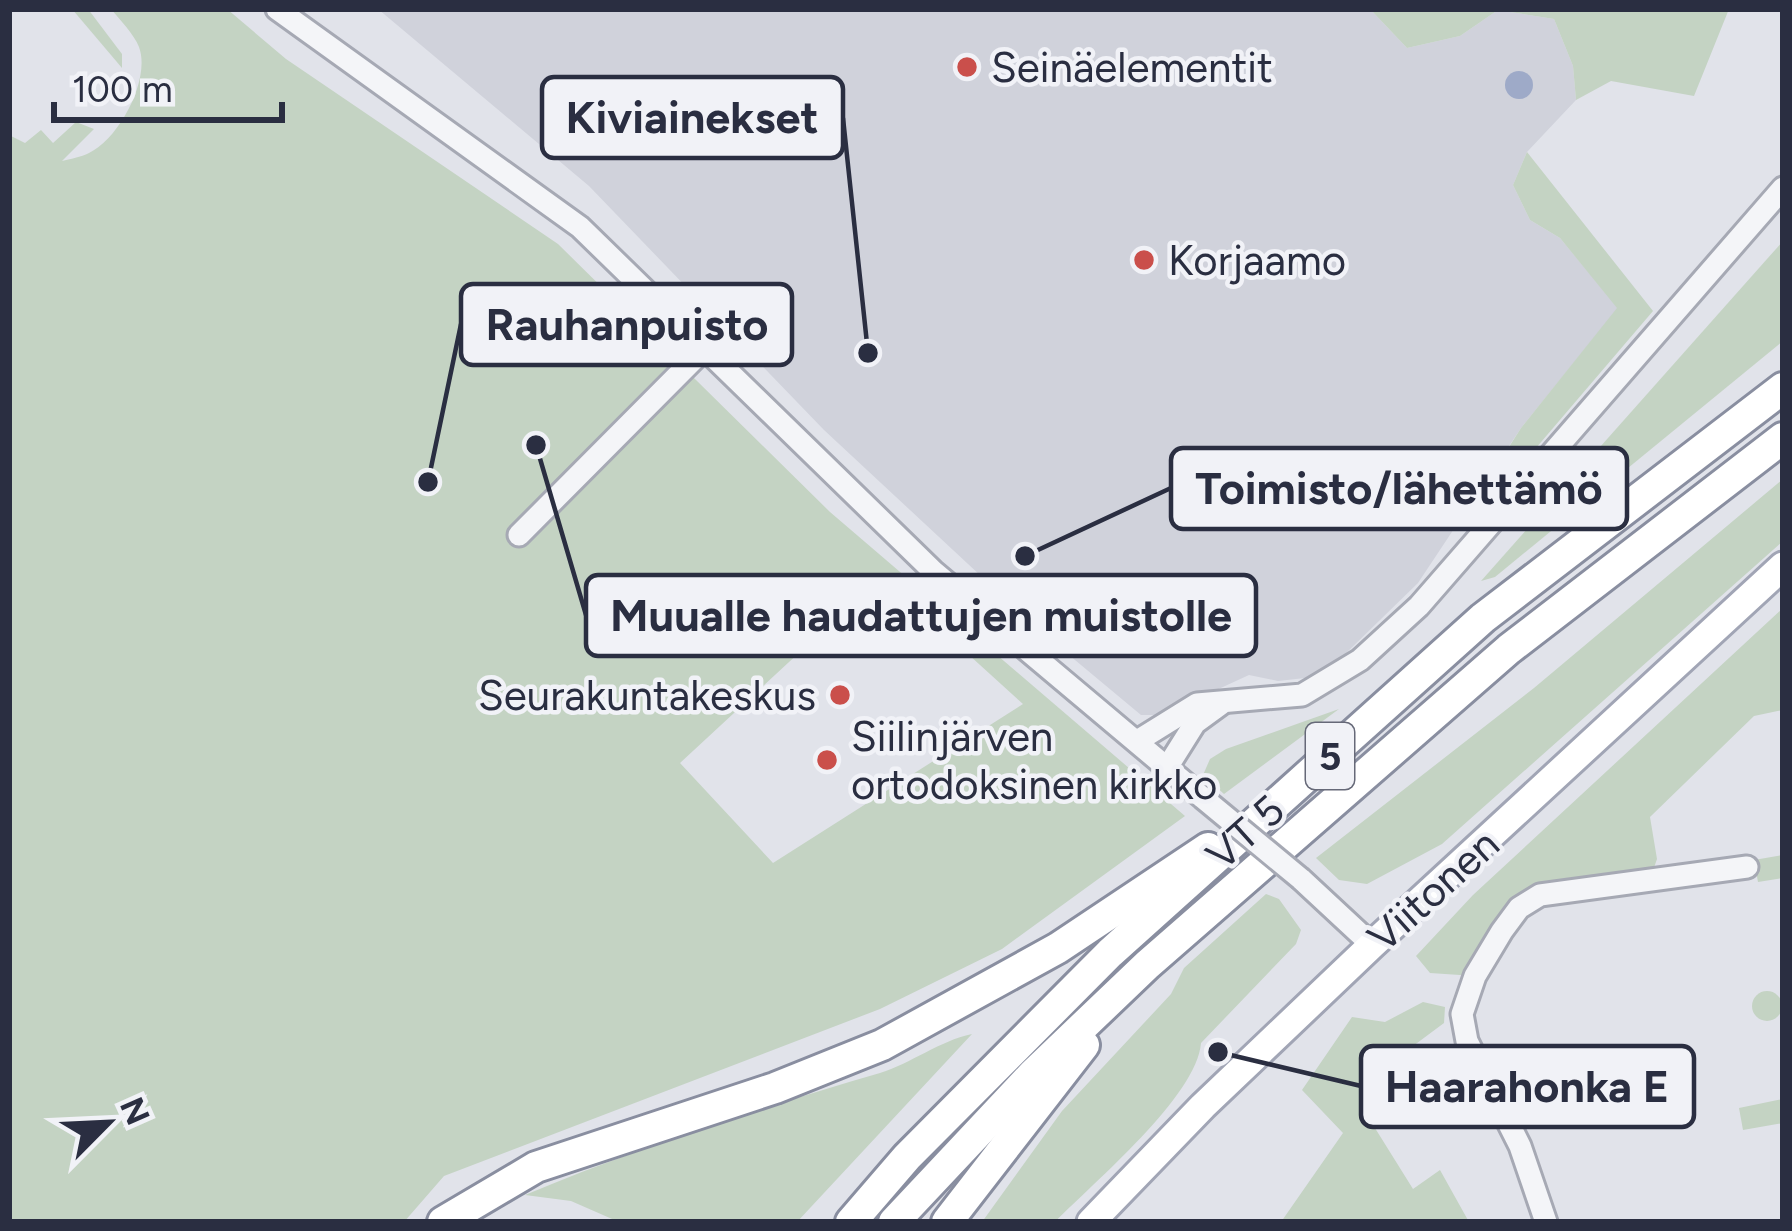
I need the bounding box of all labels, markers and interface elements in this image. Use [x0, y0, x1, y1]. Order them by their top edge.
place label: Seinäelementit [991, 42, 1273, 93]
scale bar [54, 48, 282, 122]
marker: Seinäelementit [954, 54, 980, 80]
text: 100 m [72, 68, 173, 111]
callout: Kiviainekset [542, 77, 843, 158]
text: Kiviainekset [565, 90, 819, 144]
place label: Korjaamo [1168, 235, 1346, 286]
marker: Korjaamo [1131, 247, 1157, 273]
callout: Rauhanpuisto [461, 284, 792, 365]
text: Rauhanpuisto [486, 297, 768, 351]
callout: Toimisto/lähettämö [1171, 448, 1627, 529]
text: Toimisto/lähettämö [1195, 461, 1603, 515]
callout: Muualle haudattujen muistolle [586, 575, 1256, 656]
text: Muualle haudattujen muistolle [610, 588, 1232, 642]
place label: Seurakuntakeskus [478, 670, 816, 721]
marker: Seurakuntakeskus [827, 682, 853, 708]
place label: Siilinjärven ortodoksinen kirkko [851, 711, 1217, 810]
road number: 5 [1306, 723, 1354, 789]
marker: Siilinjärven ortodoksinen kirkko [814, 747, 840, 773]
street label: VT 5 [1196, 784, 1295, 880]
street label: Viitonen [1357, 818, 1509, 962]
callout: Haarahonka E [1361, 1046, 1694, 1127]
text: Haarahonka E [1385, 1059, 1669, 1113]
north arrow [48, 1063, 168, 1183]
text: N [112, 1091, 158, 1131]

